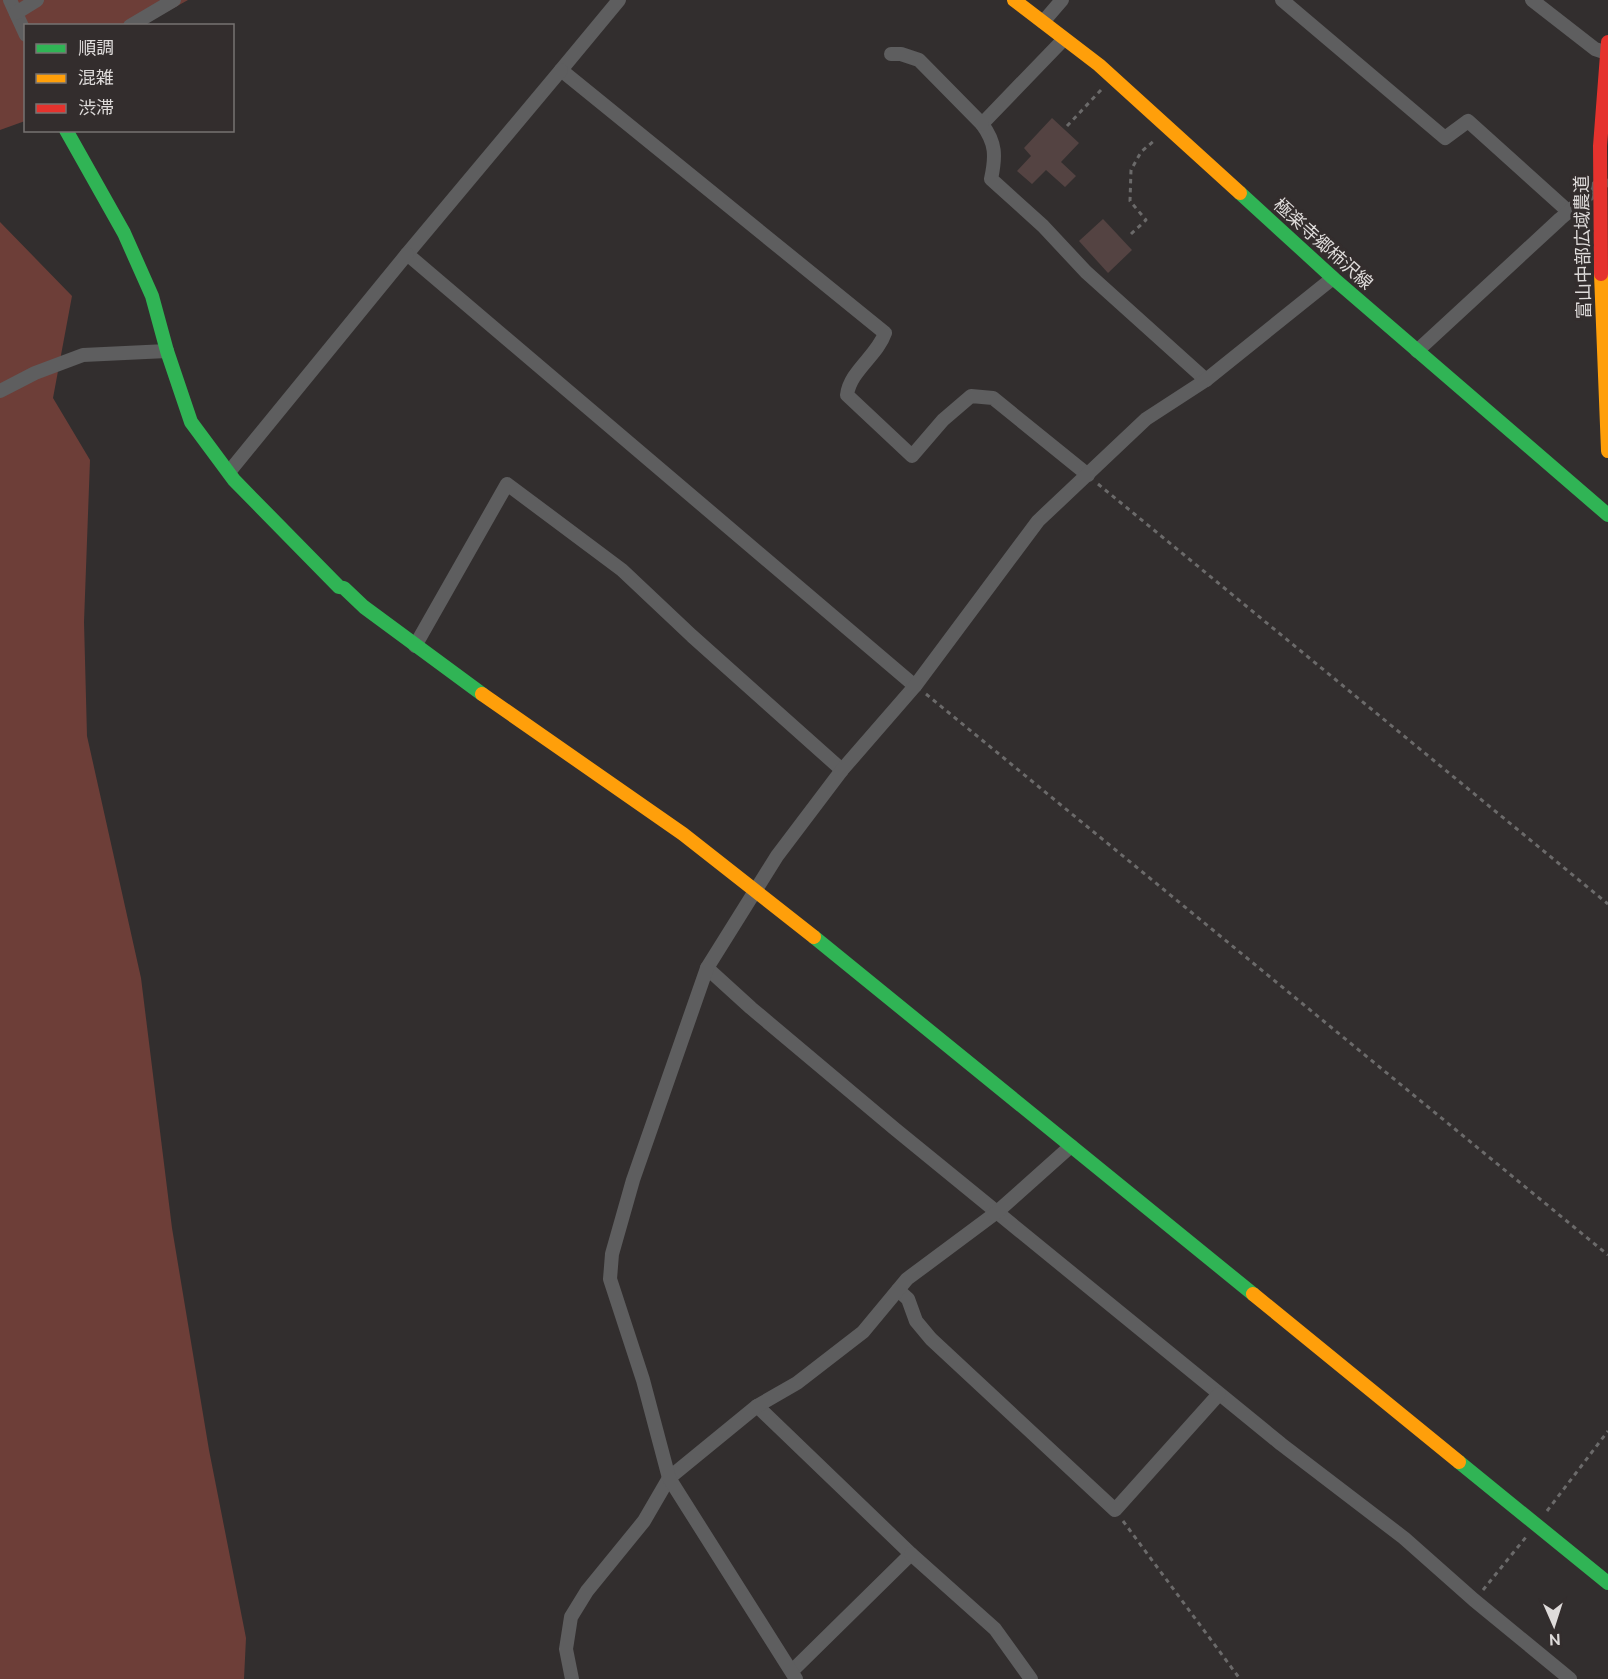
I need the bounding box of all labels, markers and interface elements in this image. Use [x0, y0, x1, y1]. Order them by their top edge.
legend [24, 24, 234, 132]
text: 順調 [78, 37, 114, 57]
text: 混雑 [78, 67, 114, 87]
text: 渋滞 [78, 97, 114, 117]
street label: 富山中部広域農道 [1571, 175, 1593, 319]
street label: 極楽寺郷柿沢線 [1270, 194, 1377, 293]
north arrow [1524, 1595, 1584, 1655]
text: N [1548, 1631, 1561, 1649]

